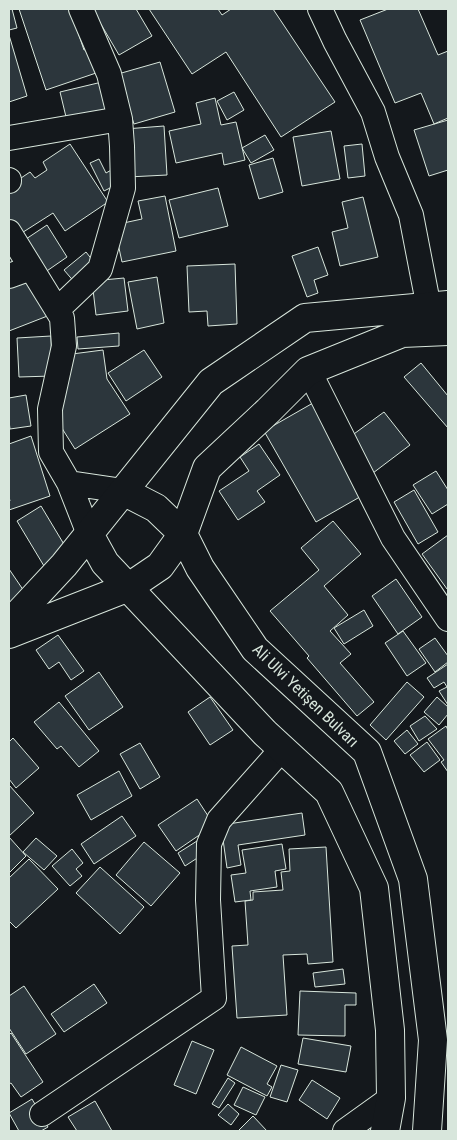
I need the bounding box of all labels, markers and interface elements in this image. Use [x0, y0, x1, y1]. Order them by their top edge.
street label: Ali Ulvi Yetişen Bulvarı [249, 640, 363, 751]

